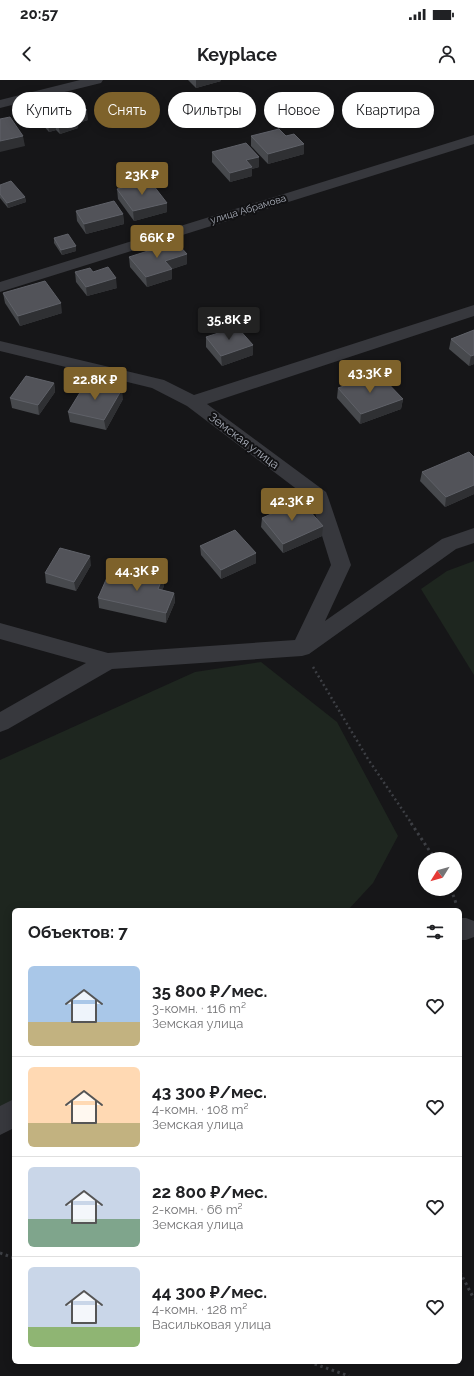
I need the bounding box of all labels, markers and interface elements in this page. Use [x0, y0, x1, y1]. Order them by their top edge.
text: 20:57 [20, 5, 58, 23]
icon: back [16, 43, 38, 65]
icon: person [436, 43, 458, 65]
text: Keyplace [197, 44, 277, 65]
chip: Купить [12, 92, 86, 128]
chip: Снять [94, 92, 160, 128]
chip: Фильтры [168, 92, 256, 128]
chip: Новое [264, 92, 334, 128]
chip: Квартира [342, 92, 434, 128]
pin: 23K ₽ [114, 162, 170, 196]
text: 23K ₽ [125, 167, 159, 182]
street label: улица Абрамова [209, 192, 287, 226]
pin: 66K ₽ [129, 225, 185, 259]
text: 66K ₽ [140, 230, 175, 245]
pin: 35.8K ₽ [192, 307, 266, 341]
text: 35.8K ₽ [207, 312, 251, 327]
pin: 43.3K ₽ [333, 360, 407, 394]
text: 43.3K ₽ [348, 365, 392, 380]
pin: 22.8K ₽ [58, 367, 132, 401]
text: 22.8K ₽ [73, 372, 117, 387]
street label: Земская улица [206, 410, 282, 472]
pin: 42.3K ₽ [255, 488, 329, 522]
text: 42.3K ₽ [270, 493, 314, 508]
pin: 44.3K ₽ [100, 558, 174, 592]
text: 44.3K ₽ [115, 563, 159, 578]
north arrow [418, 852, 462, 896]
map controls [418, 852, 462, 896]
icon: filters [424, 921, 446, 943]
text: Объектов: 7 [28, 922, 128, 942]
text: 35 800 ₽/мес. [152, 981, 267, 1001]
icon: home [60, 982, 108, 1030]
icon: heart [424, 995, 446, 1017]
text: 3-комн. · 116 m² [152, 1001, 246, 1016]
text: Земская улица [152, 1016, 243, 1031]
text: 43 300 ₽/мес. [152, 1082, 267, 1102]
icon: home [60, 1083, 108, 1131]
icon: heart [424, 1096, 446, 1118]
text: 4-комн. · 108 m² [152, 1102, 248, 1117]
text: Земская улица [152, 1117, 243, 1132]
text: 22 800 ₽/мес. [152, 1182, 268, 1202]
icon: home [60, 1183, 108, 1231]
icon: heart [424, 1196, 446, 1218]
text: 2-комн. · 66 m² [152, 1202, 243, 1217]
text: Земская улица [152, 1217, 243, 1232]
text: 44 300 ₽/мес. [152, 1282, 267, 1302]
icon: home [60, 1283, 108, 1331]
icon: heart [424, 1296, 446, 1318]
text: 4-комн. · 128 m² [152, 1302, 247, 1317]
text: Васильковая улица [152, 1317, 271, 1332]

